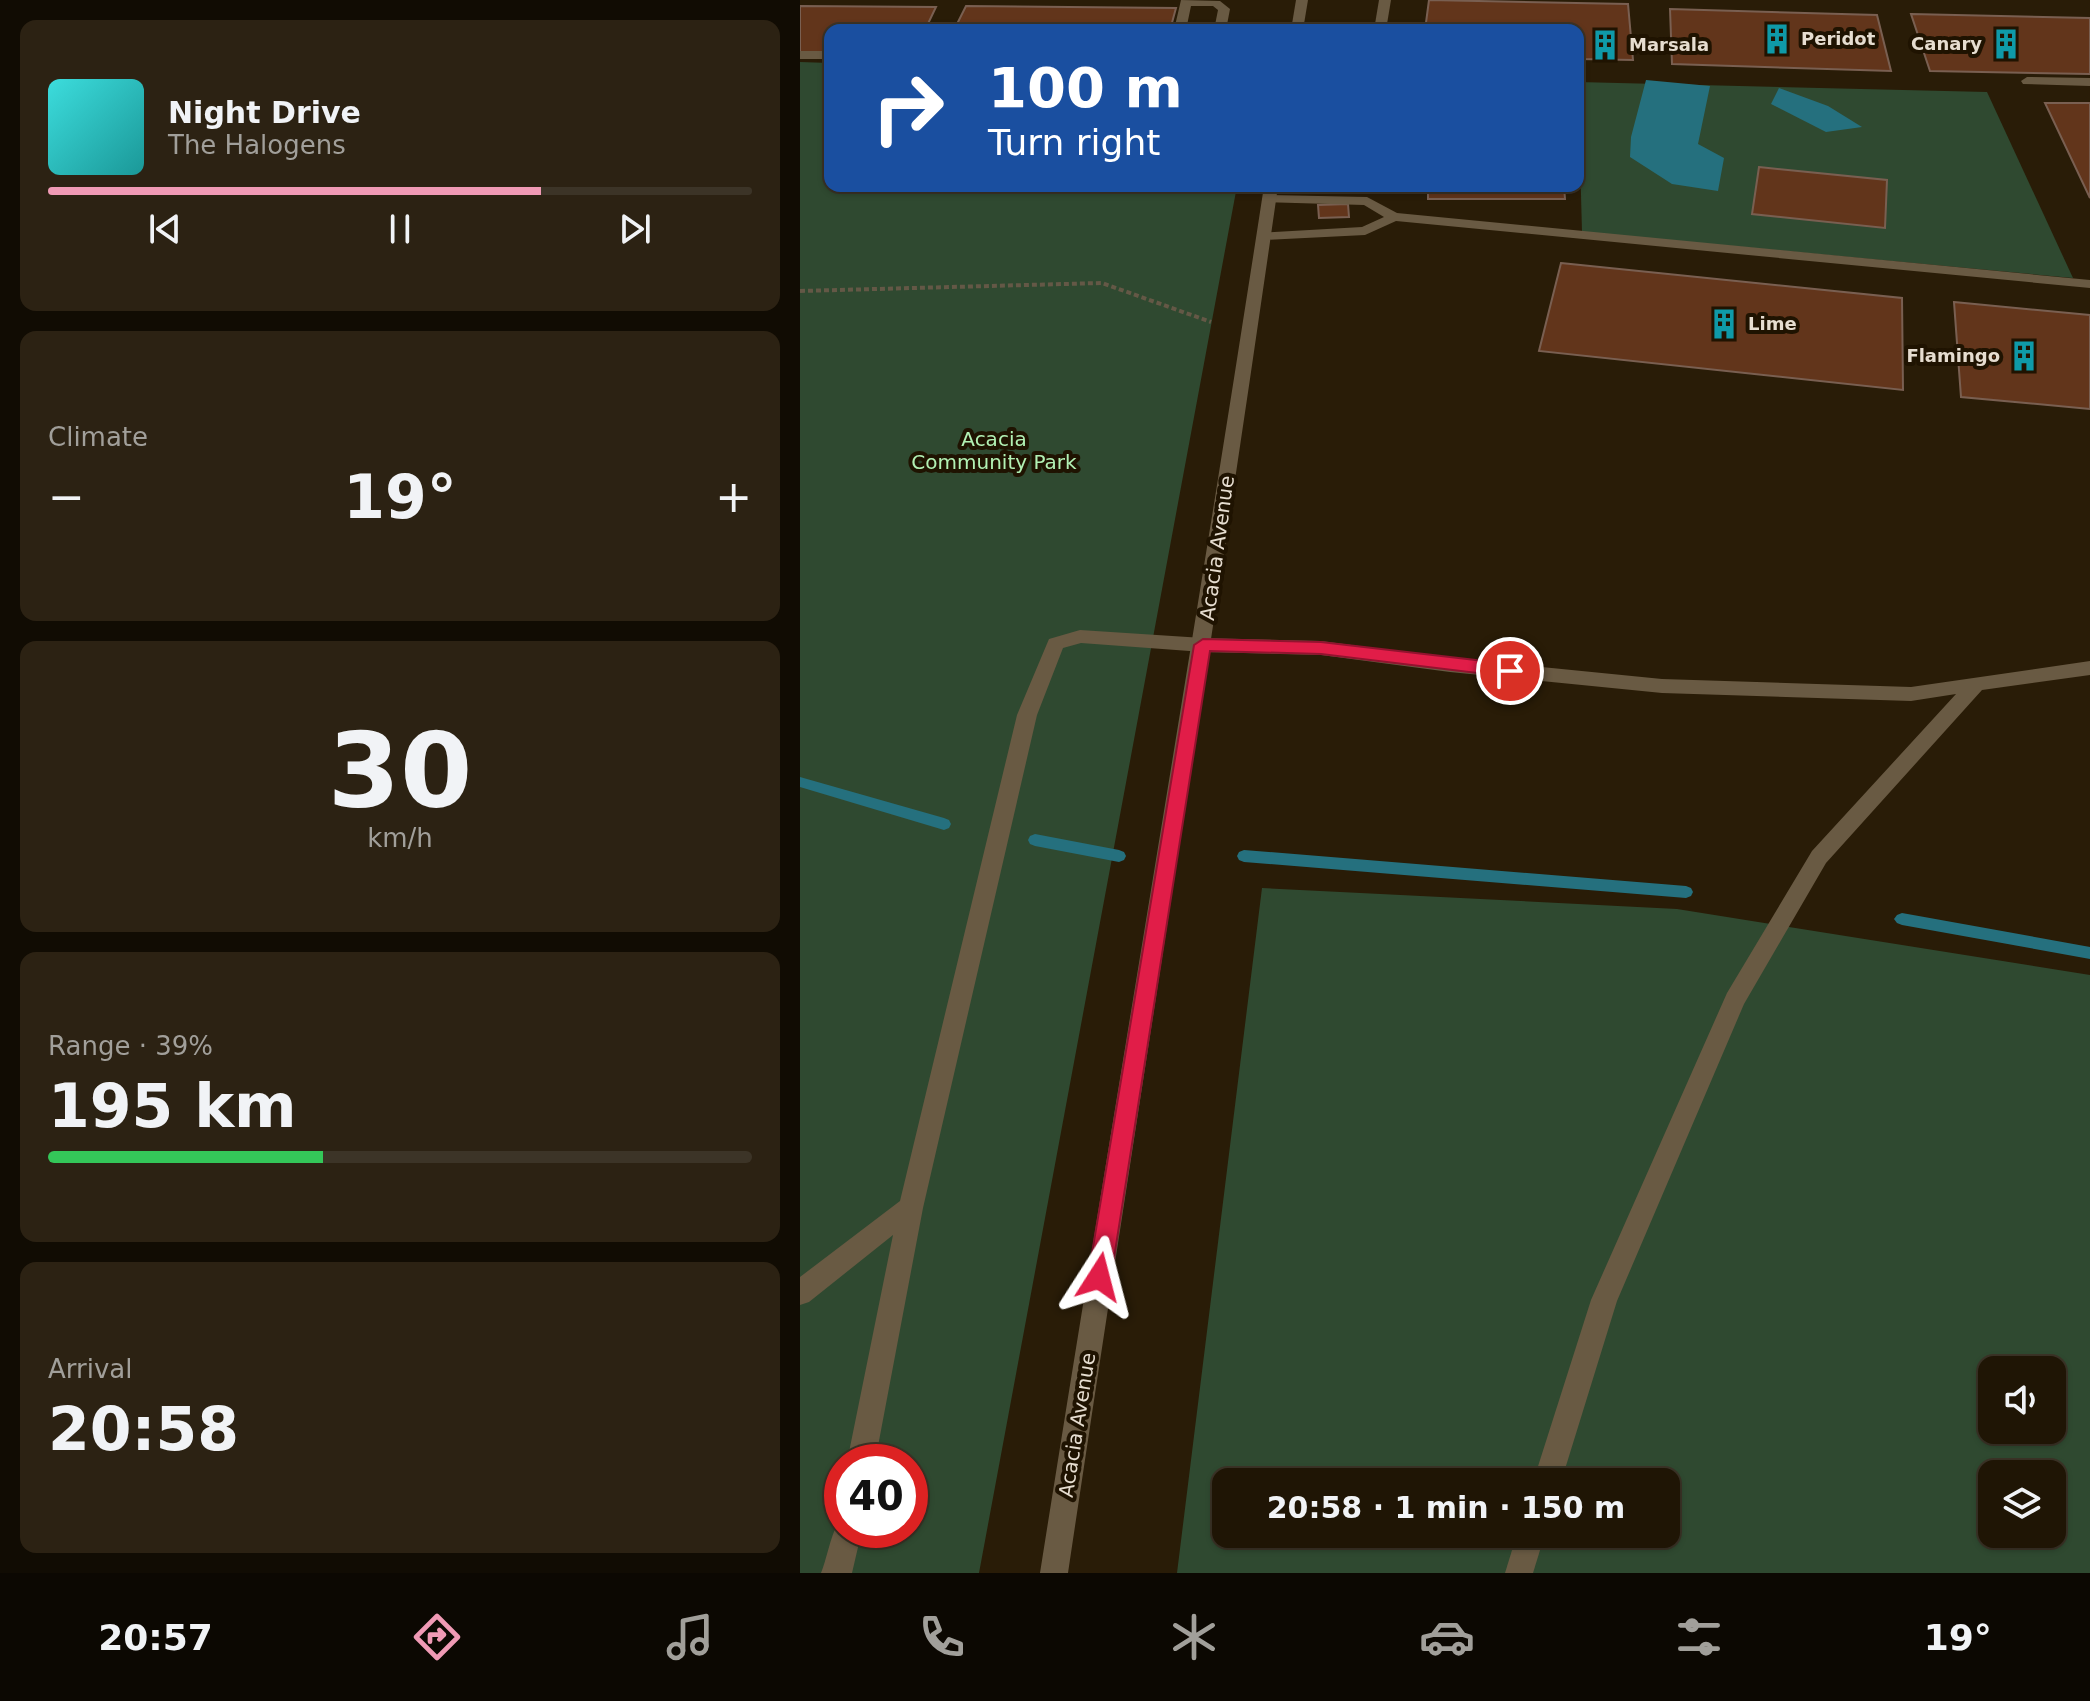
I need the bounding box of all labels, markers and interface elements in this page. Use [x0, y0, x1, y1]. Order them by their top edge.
building icon: Peridot [1760, 22, 1794, 56]
building icon: Canary [1989, 27, 2023, 61]
building icon: Marsala [1588, 28, 1622, 62]
place label: Peridot [1801, 28, 1876, 49]
place label: Canary [1911, 33, 1982, 54]
place label: Marsala [1629, 34, 1709, 55]
text: 100 m [988, 55, 1183, 120]
icon: right [856, 56, 960, 160]
text: Night Drive [168, 95, 361, 130]
text: Turn right [988, 122, 1160, 163]
text: The Halogens [168, 130, 346, 160]
icon: previous [143, 207, 187, 251]
icon: pause [378, 207, 422, 251]
icon: next [613, 207, 657, 251]
building icon: Lime [1707, 307, 1741, 341]
place label: Lime [1748, 313, 1797, 334]
building icon: Flamingo [2007, 339, 2041, 373]
place label: Flamingo [1906, 345, 2000, 366]
text: Climate [48, 422, 148, 452]
park label: Acacia Community Park [911, 427, 1077, 474]
text: 19° [343, 462, 457, 532]
text: − [48, 471, 85, 522]
text: + [715, 471, 752, 522]
street label: Acacia Avenue [1195, 474, 1239, 622]
pin [1476, 637, 1544, 705]
icon: arrive [1488, 649, 1532, 693]
text: 30 [328, 710, 472, 832]
text: km/h [367, 823, 433, 853]
text: Range · 39% [48, 1031, 213, 1061]
text: 195 km [48, 1071, 297, 1141]
position arrow [1057, 1235, 1141, 1319]
street label: Acacia Avenue [1054, 1351, 1100, 1499]
text: Arrival [48, 1354, 132, 1384]
map controls [1978, 1356, 2066, 1548]
button: sound [1978, 1356, 2066, 1444]
text: 20:58 [48, 1394, 239, 1464]
speed limit sign: 40 [824, 1444, 928, 1548]
button: layers [1978, 1460, 2066, 1548]
text: 20:58 · 1 min · 150 m [1267, 1490, 1625, 1525]
icon: directions [409, 1609, 465, 1665]
icon: music [662, 1609, 718, 1665]
icon: phone [914, 1609, 970, 1665]
icon: climate [1166, 1609, 1222, 1665]
icon: car [1419, 1609, 1475, 1665]
icon: filters [1671, 1609, 1727, 1665]
text: 20:57 [98, 1617, 213, 1658]
text: 19° [1924, 1617, 1992, 1658]

